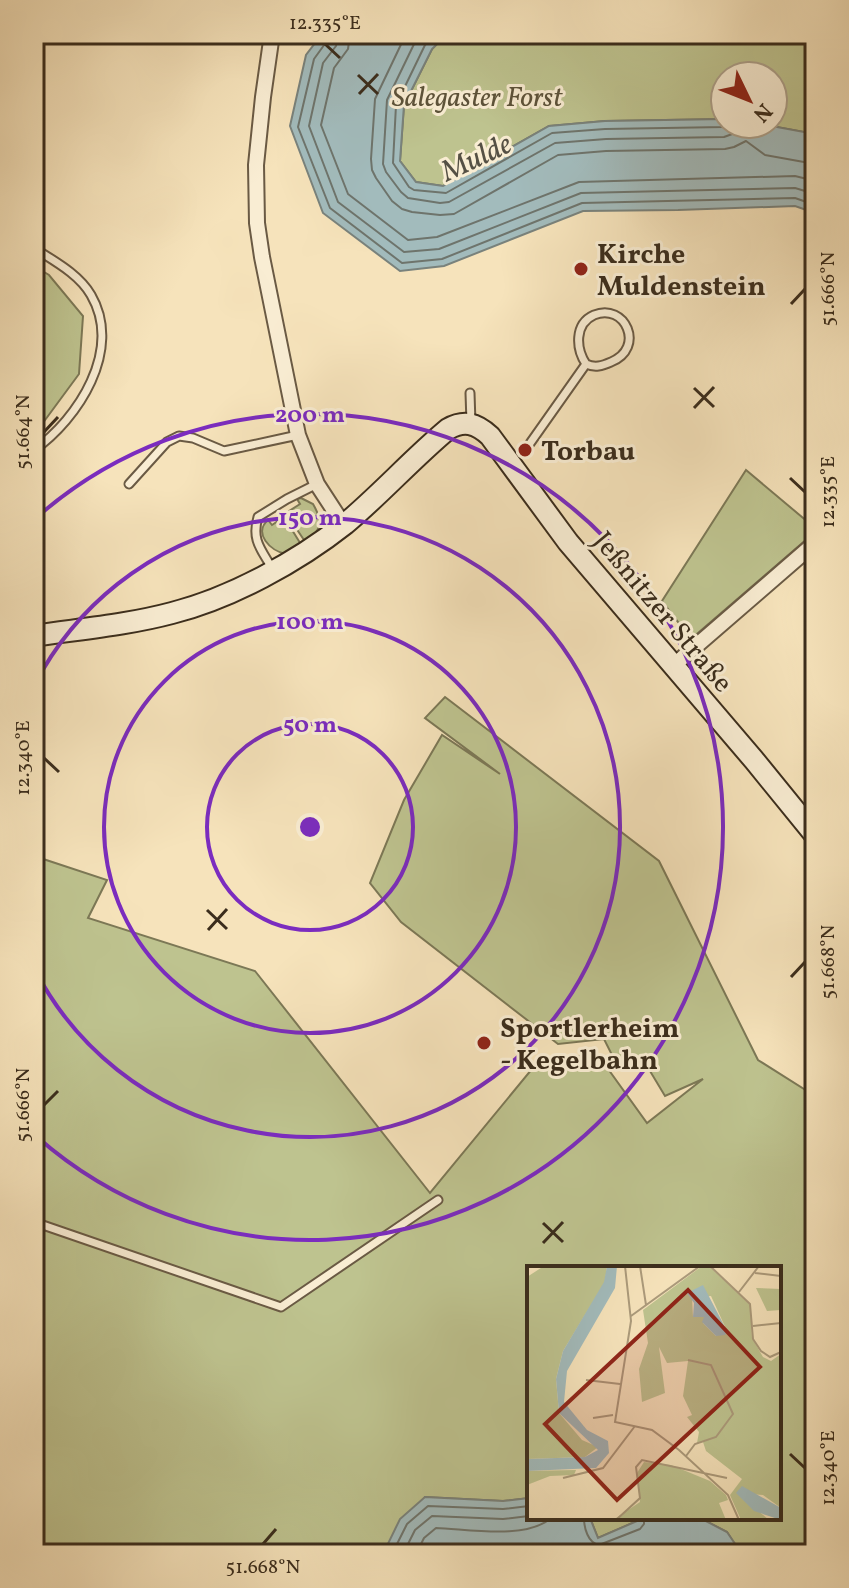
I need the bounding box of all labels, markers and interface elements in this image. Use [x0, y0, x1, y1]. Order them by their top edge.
text: 12.335°E [289, 10, 361, 38]
north arrow [709, 60, 789, 140]
park label: Salegaster Forst [392, 79, 563, 118]
text: N [745, 96, 779, 128]
water label: Mulde [434, 124, 519, 194]
place label: Kirche Muldenstein [597, 236, 766, 307]
text: 51.666°N [815, 251, 843, 326]
marker: Kirche Muldenstein [572, 260, 590, 278]
text: 51.664°N [10, 394, 38, 470]
text: 200 m [275, 399, 345, 433]
place label: Torbau [541, 433, 635, 472]
marker: Torbau [516, 441, 534, 459]
text: 12.335°E [815, 456, 843, 528]
text: 150 m [278, 502, 342, 536]
street label: Jeßnitzer Straße [583, 524, 741, 702]
text: 100 m [276, 606, 344, 640]
text: 50 m [283, 709, 337, 743]
text: 12.340°E [10, 720, 38, 796]
centre of rings [296, 813, 324, 841]
text: 51.668°N [815, 924, 843, 999]
place label: Sportlerheim - Kegelbahn [500, 1010, 679, 1081]
marker: Sportlerheim - Kegelbahn [475, 1034, 493, 1052]
text: 51.666°N [10, 1067, 38, 1142]
inset map [527, 1266, 781, 1520]
text: 12.340°E [815, 1430, 843, 1506]
text: 51.668°N [226, 1554, 301, 1582]

